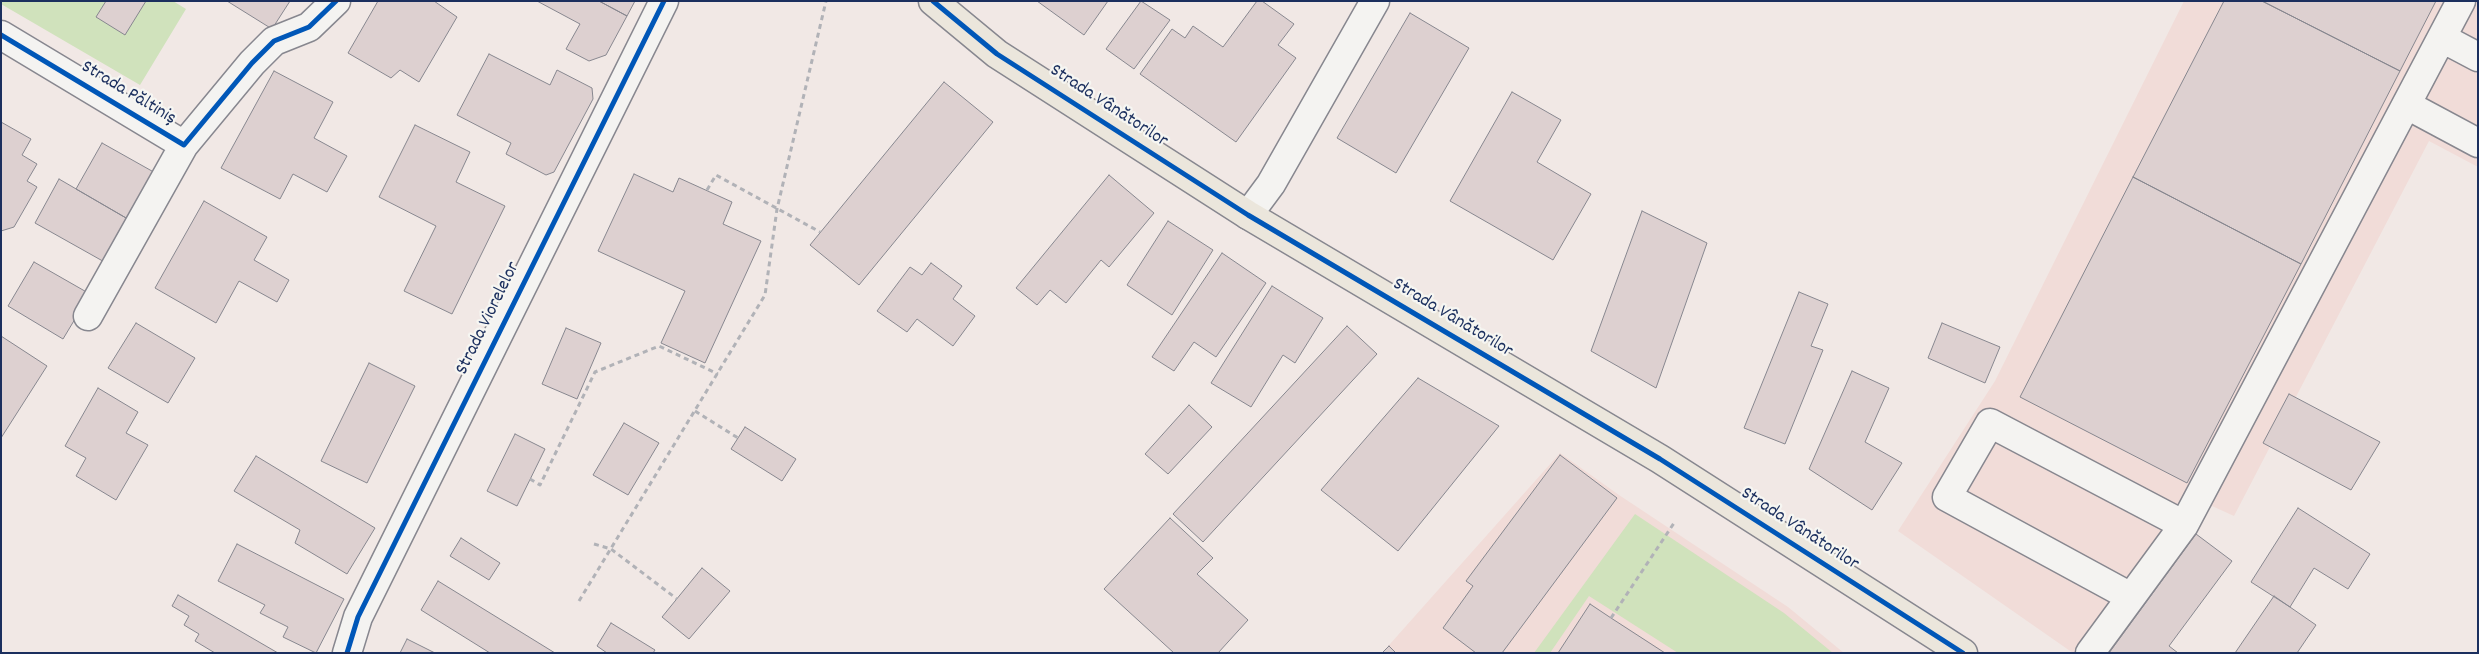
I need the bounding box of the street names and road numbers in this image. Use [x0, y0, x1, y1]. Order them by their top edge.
street label: Strada Păltiniș [76, 57, 180, 131]
street label: Strada Vânătorilor [1045, 60, 1171, 154]
street label: Strada Viorelelor [452, 259, 526, 379]
street label: Strada Vânătorilor [1388, 274, 1516, 364]
street label: Strada Vânătorilor [1736, 483, 1862, 577]

